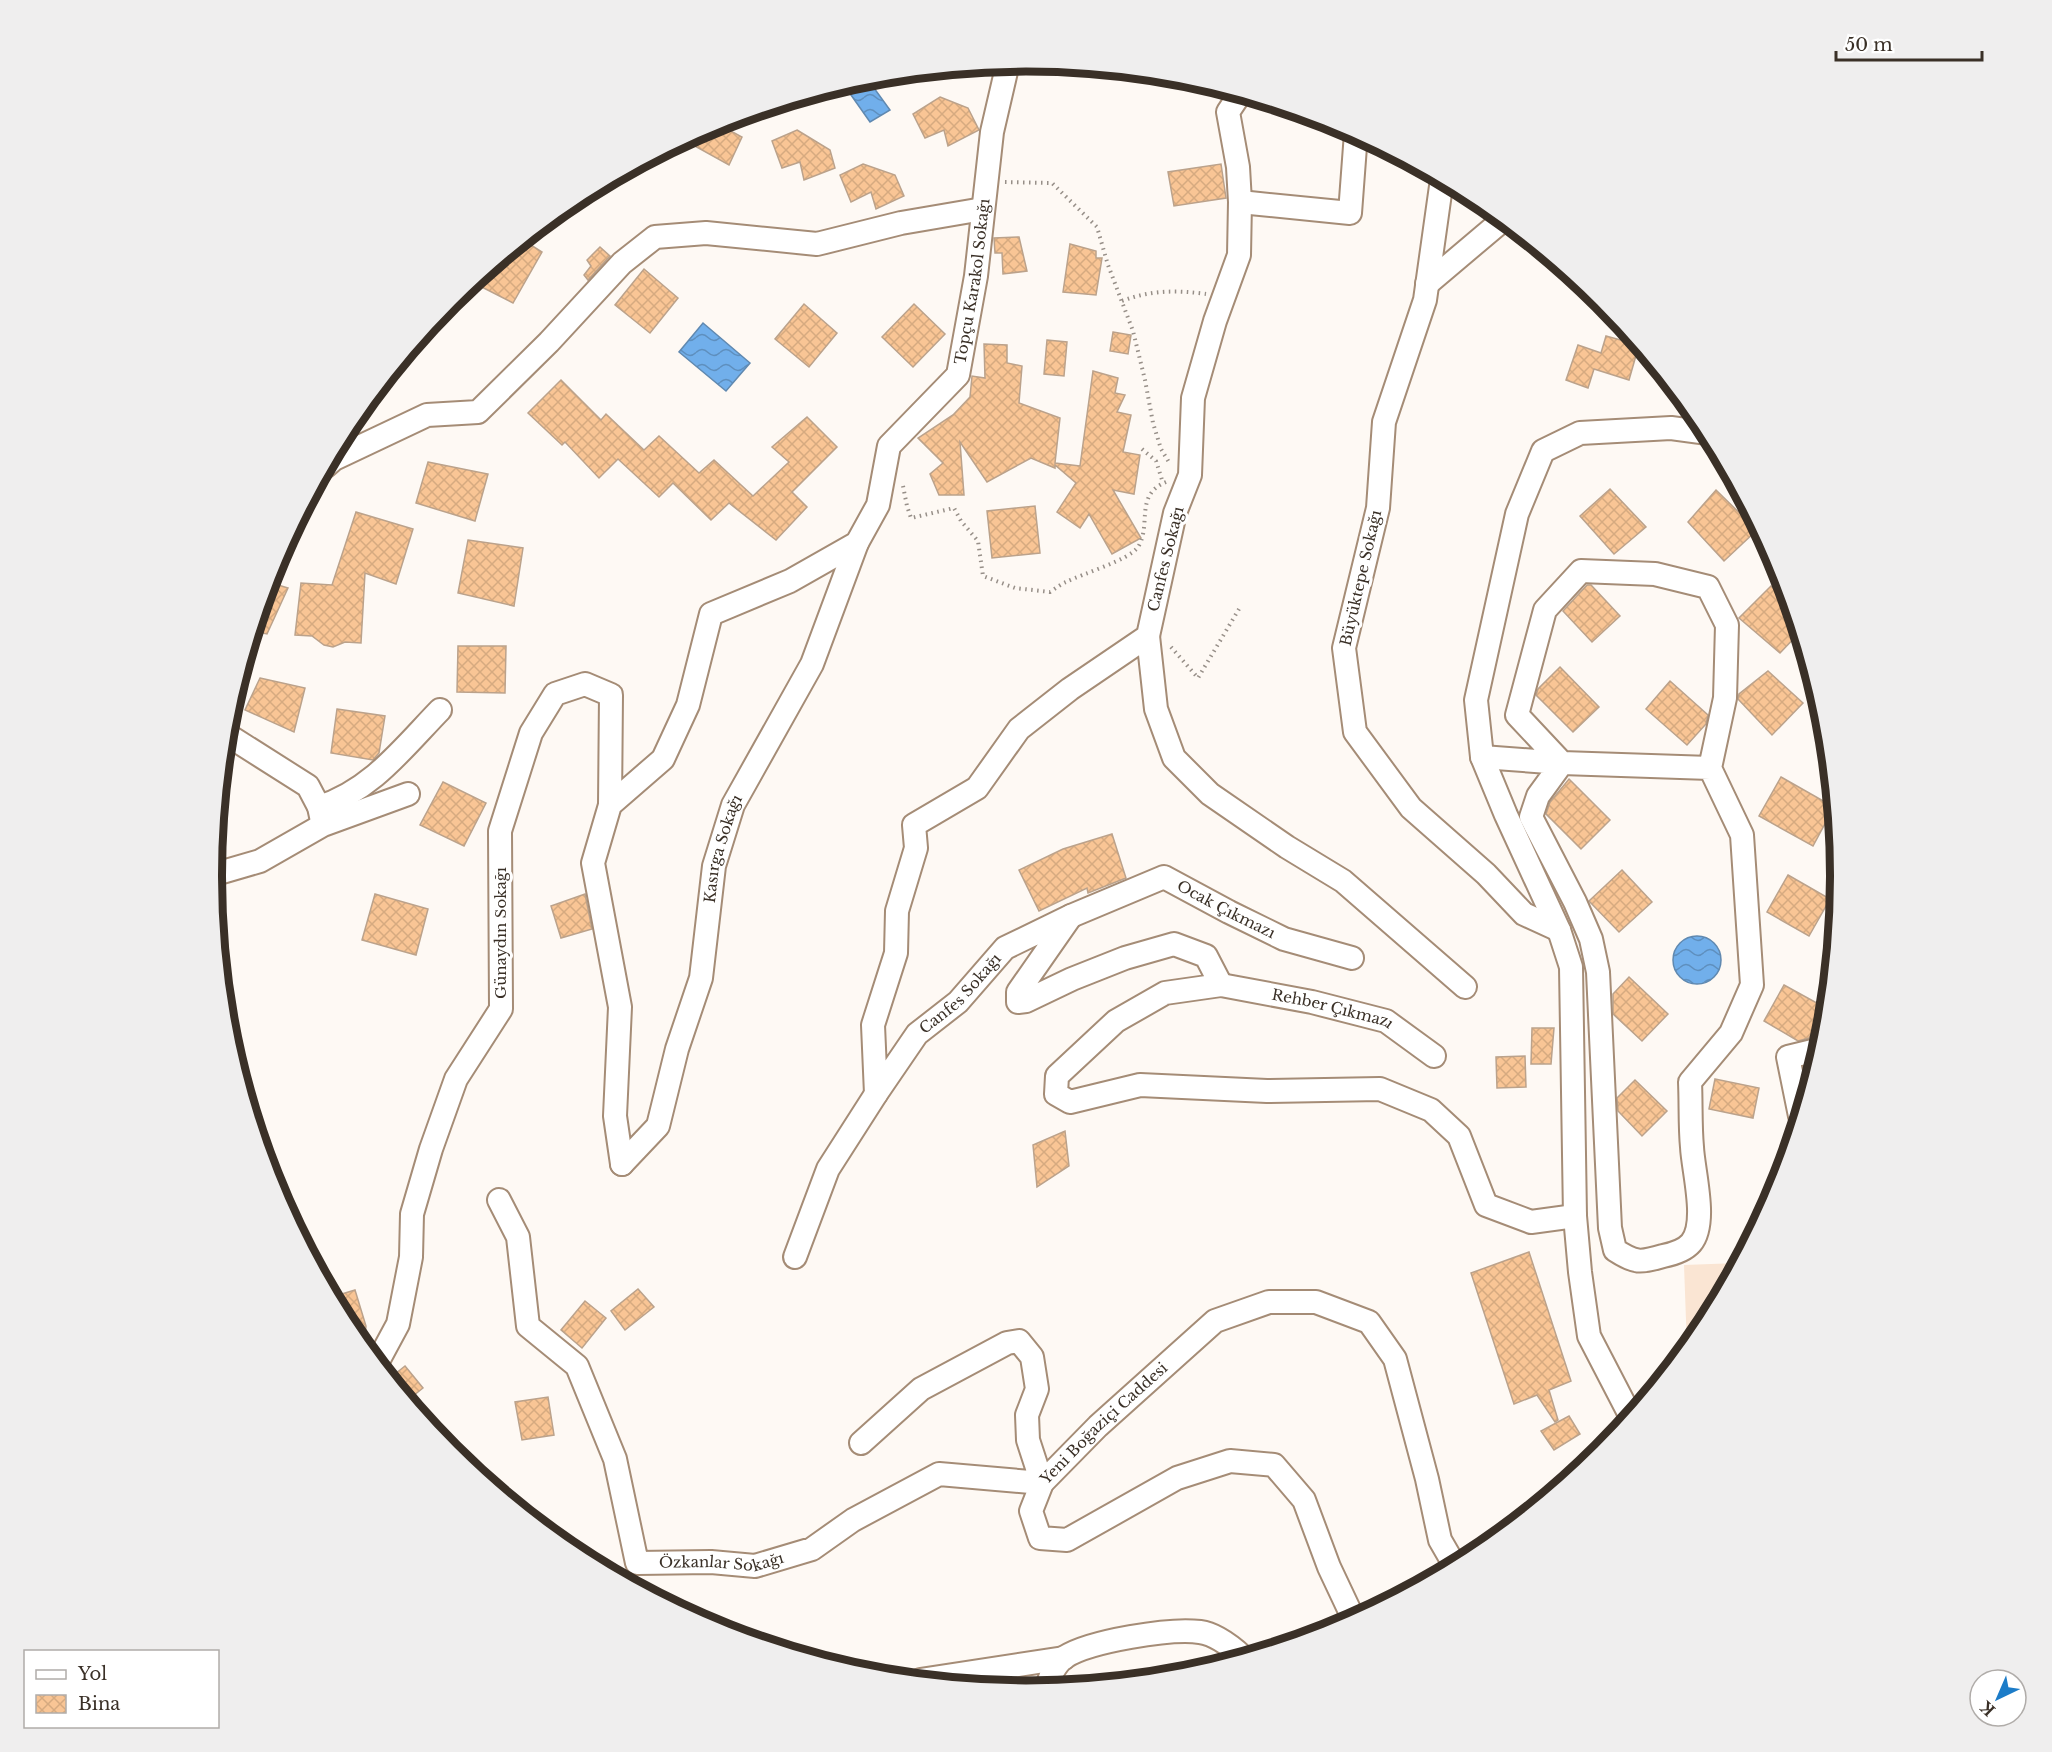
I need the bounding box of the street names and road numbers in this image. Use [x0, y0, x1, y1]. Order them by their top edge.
street label: Topçu Karakol Sokağı [950, 198, 994, 366]
street label: Canfes Sokağı [1143, 504, 1188, 613]
street label: Büyüktepe Sokağı [1336, 508, 1385, 648]
street label: Kasırga Sokağı [700, 791, 746, 904]
street label: Günaydın Sokağı [491, 867, 510, 999]
street label: Ocak Çıkmazı [1174, 876, 1279, 942]
street label: Canfes Sokağı [915, 949, 1005, 1038]
street label: Rehber Çıkmazı [1270, 985, 1398, 1033]
street label: Yeni Boğaziçi Caddesi [1035, 1358, 1171, 1489]
street label: Özkanlar Sokağı [659, 1548, 786, 1575]

